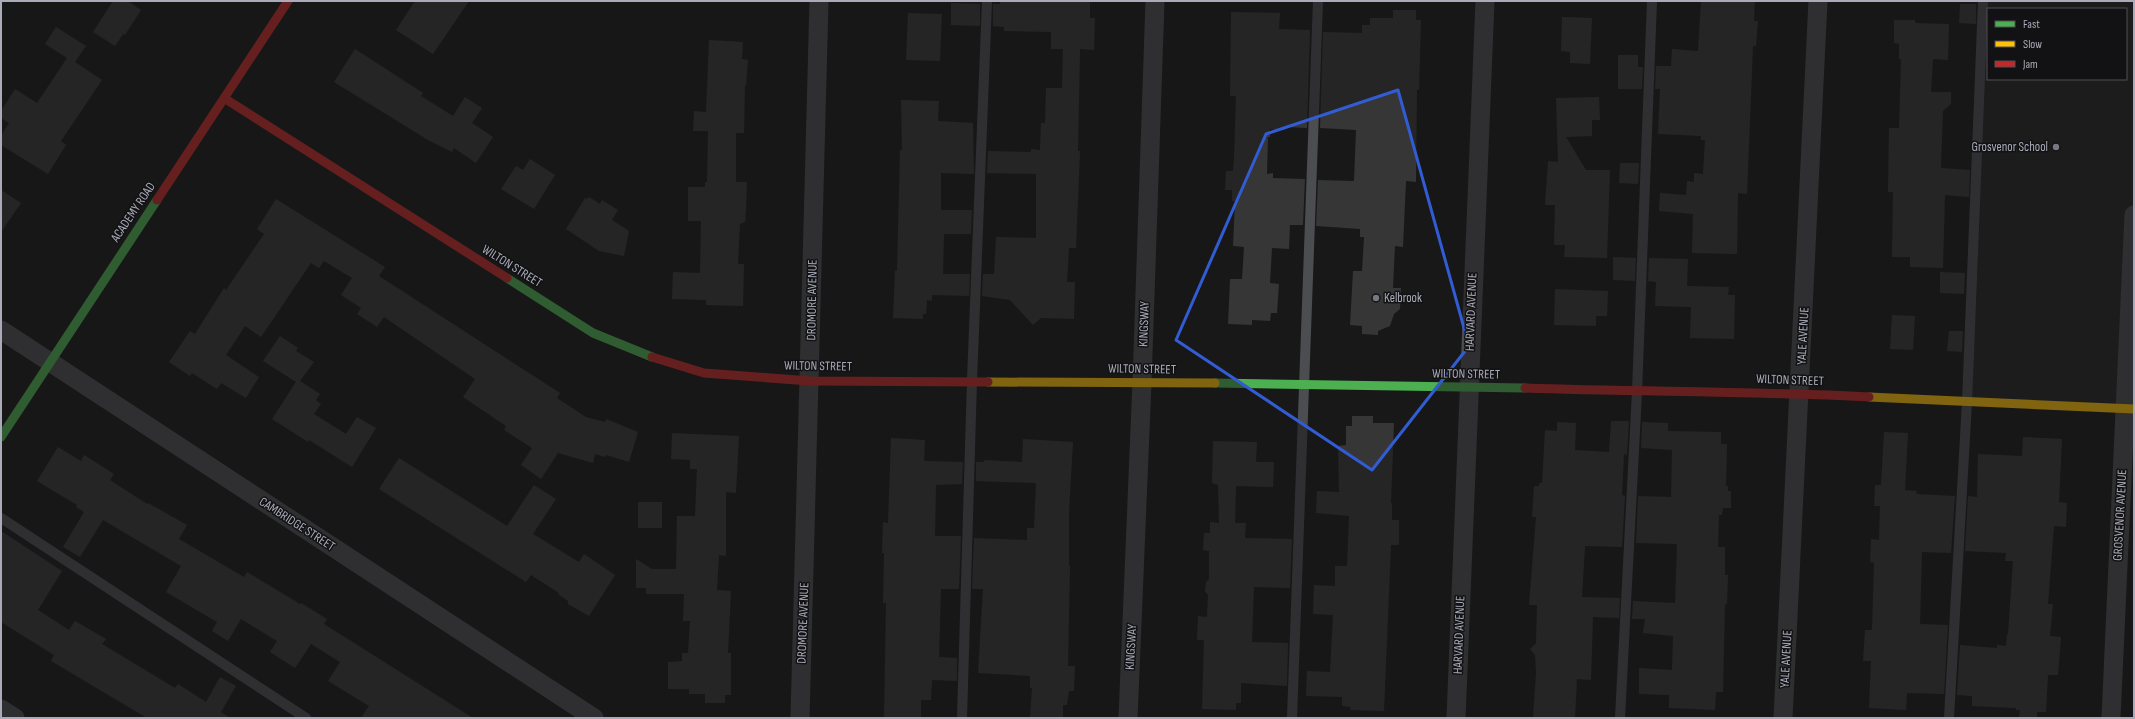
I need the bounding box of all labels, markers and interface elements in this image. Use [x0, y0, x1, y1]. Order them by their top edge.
legend [1987, 8, 2127, 80]
text: Fast [2023, 17, 2040, 32]
text: Slow [2023, 37, 2042, 52]
text: Jam [2022, 57, 2038, 72]
place label: Grosvenor School [1971, 139, 2048, 155]
marker: Grosvenor School [2051, 142, 2061, 152]
street label: ACADEMY ROAD [107, 179, 159, 246]
street label: WILTON STREET [479, 241, 545, 291]
street label: DROMORE AVENUE [803, 259, 821, 341]
street label: HARVARD AVENUE [1462, 273, 1480, 351]
place label: Kelbrook [1384, 290, 1422, 306]
marker: Kelbrook [1371, 293, 1381, 303]
street label: KINGSWAY [1135, 300, 1153, 347]
street label: YALE AVENUE [1794, 307, 1812, 365]
street label: WILTON STREET [784, 357, 852, 375]
street label: WILTON STREET [1108, 360, 1176, 378]
street label: WILTON STREET [1432, 365, 1500, 383]
street label: WILTON STREET [1756, 371, 1824, 389]
street label: GROSVENOR AVENUE [2110, 469, 2130, 561]
street label: CAMBRIDGE STREET [256, 494, 338, 554]
street label: DROMORE AVENUE [794, 582, 812, 664]
street label: HARVARD AVENUE [1450, 596, 1468, 674]
street label: KINGSWAY [1122, 623, 1140, 670]
street label: YALE AVENUE [1777, 630, 1795, 688]

